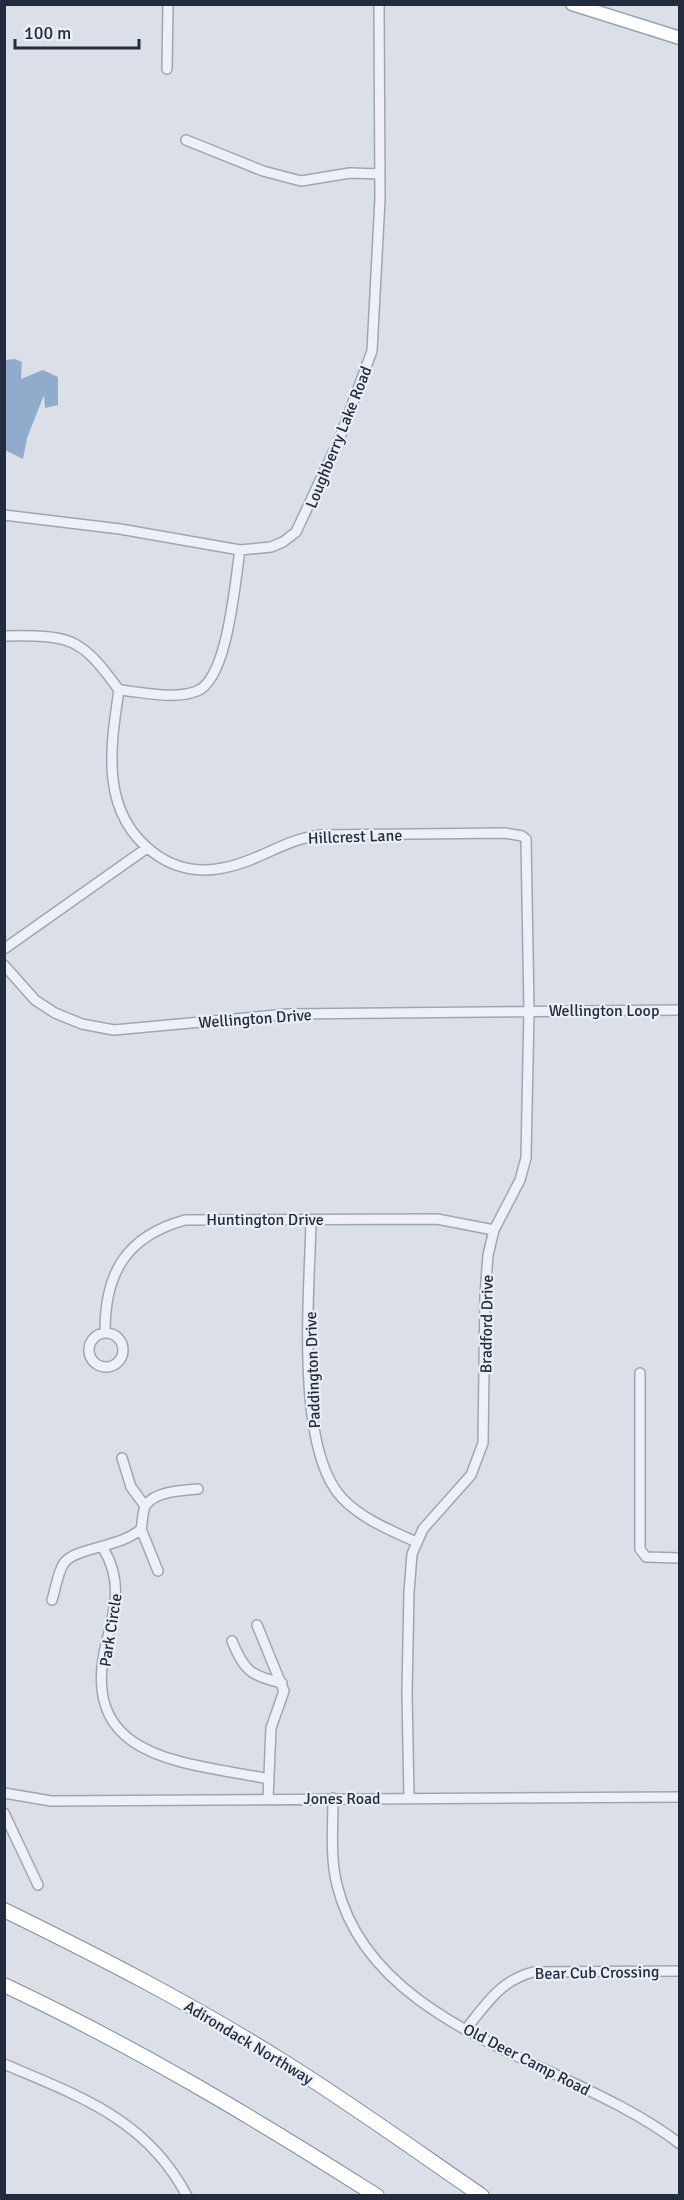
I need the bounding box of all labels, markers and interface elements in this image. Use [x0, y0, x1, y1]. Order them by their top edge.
scale bar [15, 12, 140, 50]
text: 100 m [24, 22, 71, 44]
street label: Loughberry Lake Road [301, 363, 377, 511]
street label: Hillcrest Lane [307, 825, 403, 849]
street label: Wellington Loop [549, 1001, 659, 1021]
street label: Wellington Drive [198, 1005, 312, 1033]
street label: Huntington Drive [206, 1210, 324, 1230]
street label: Bradford Drive [476, 1274, 498, 1374]
street label: Paddington Drive [301, 1311, 325, 1429]
street label: Park Circle [95, 1592, 127, 1668]
street label: Jones Road [304, 1789, 381, 1809]
street label: Bear Cub Crossing [535, 1962, 660, 1984]
street label: Adirondack Northway [180, 1996, 317, 2090]
street label: Old Deer Camp Road [460, 2019, 593, 2100]

